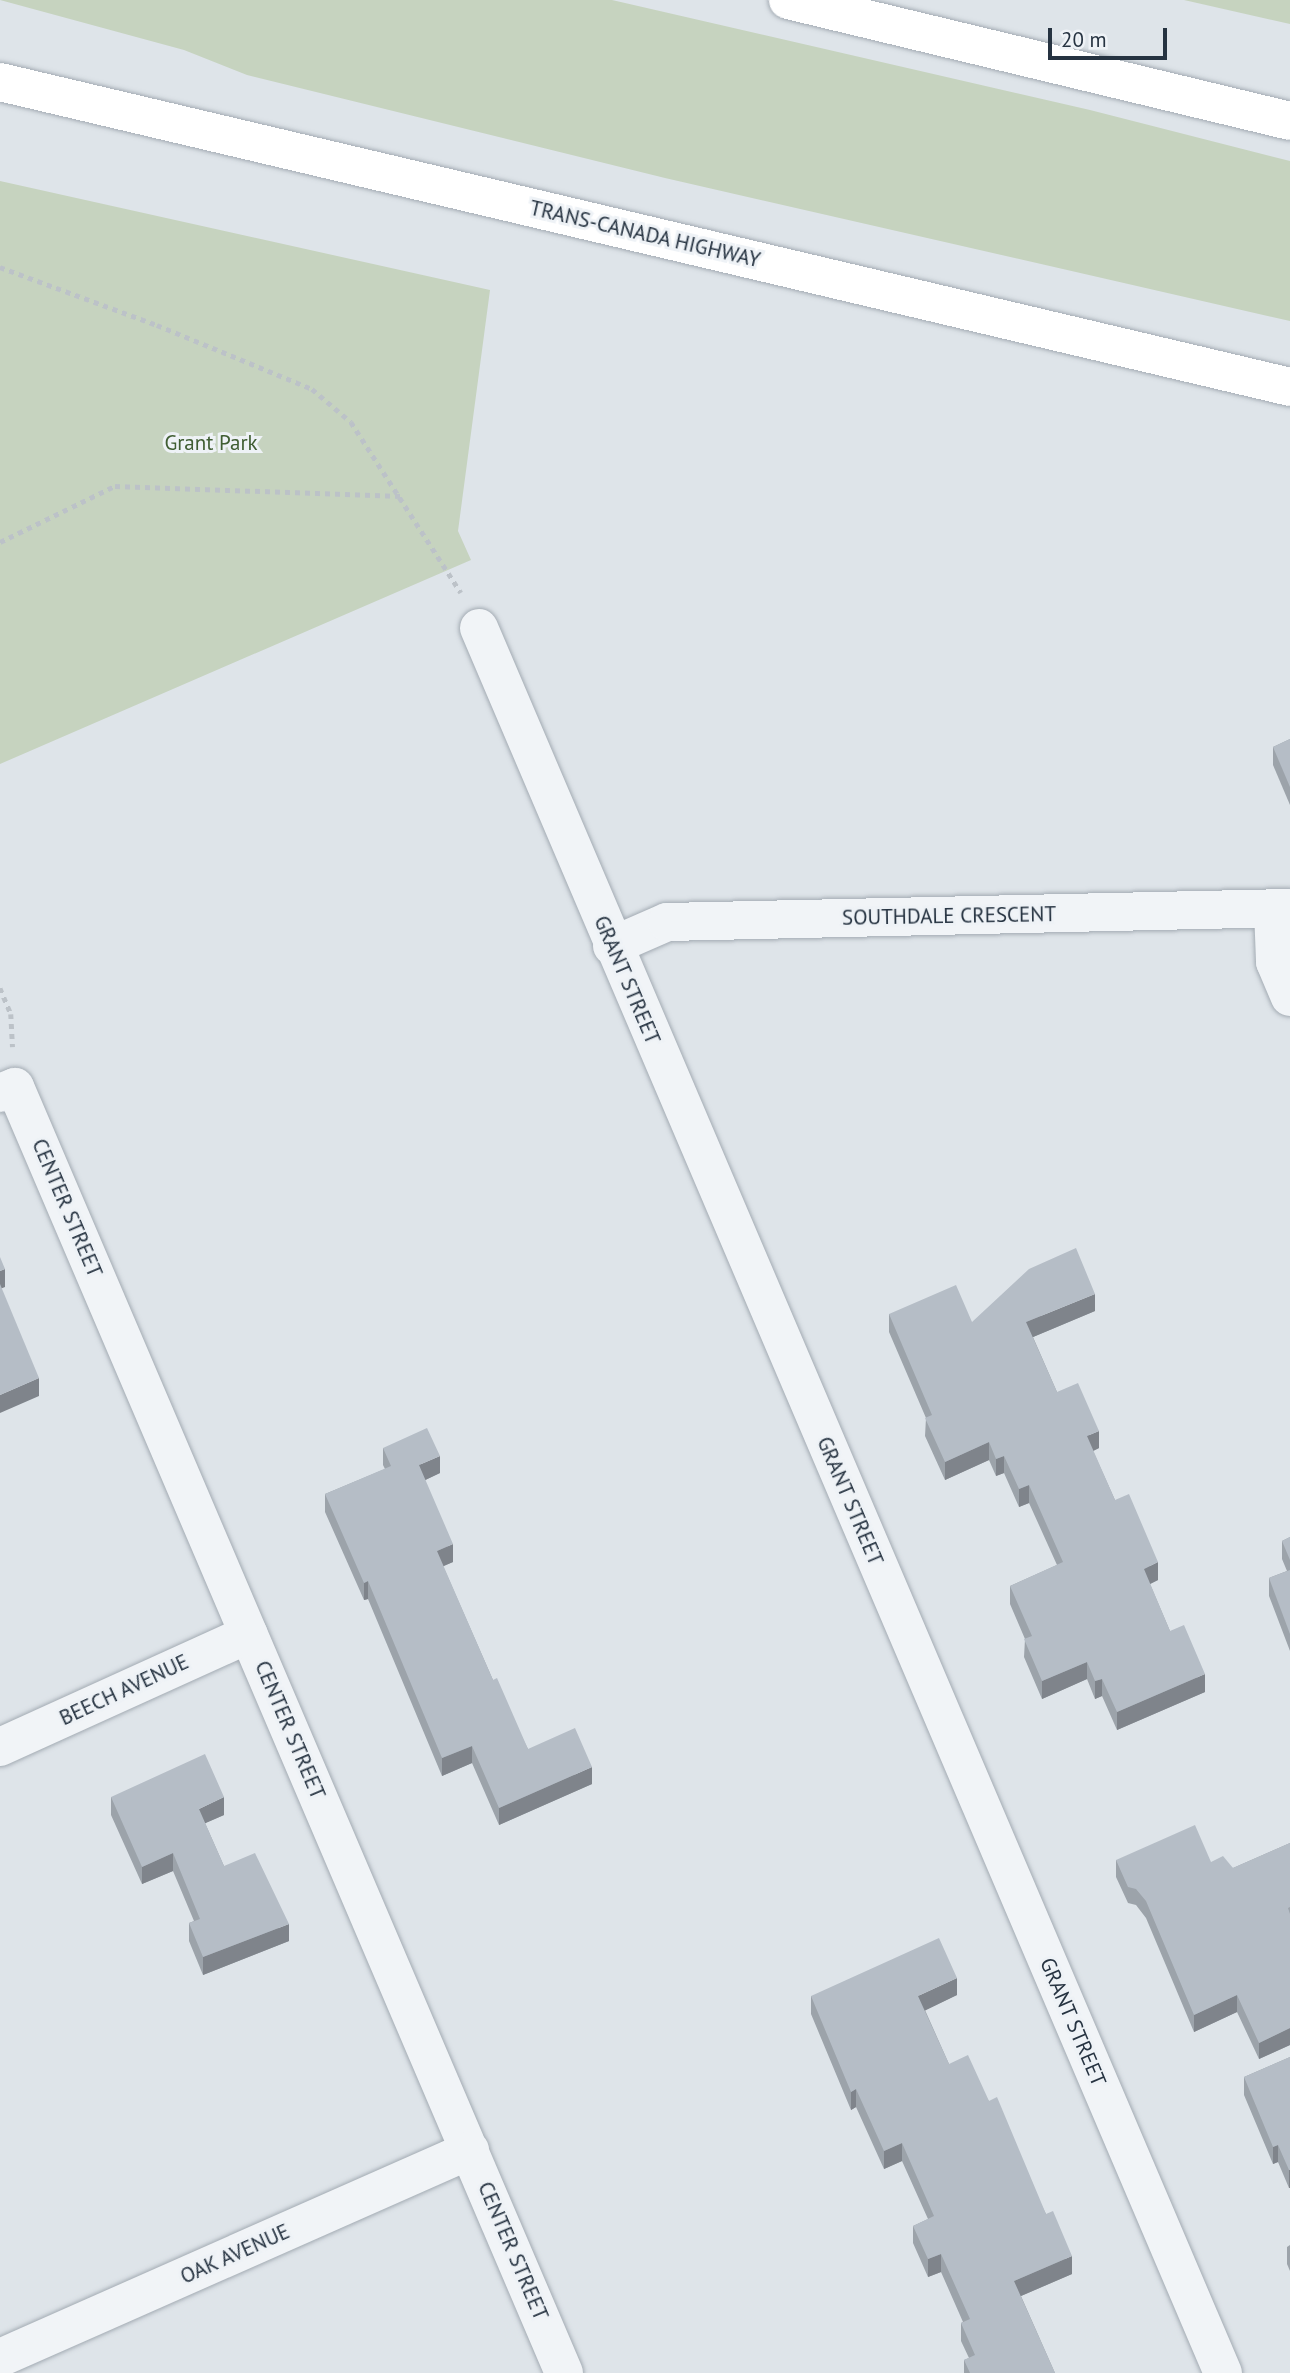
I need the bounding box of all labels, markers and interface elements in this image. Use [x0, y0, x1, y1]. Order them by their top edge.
scale bar [1052, 14, 1171, 58]
text: 20 m [1061, 26, 1107, 53]
street label: TRANS-CANADA HIGHWAY [527, 195, 763, 273]
park label: Grant Park [164, 430, 258, 456]
street label: SOUTHDALE CRESCENT [842, 902, 1056, 930]
street label: GRANT STREET [588, 912, 666, 1048]
street label: CENTER STREET [27, 1135, 107, 1281]
street label: GRANT STREET [811, 1433, 889, 1569]
street label: BEECH AVENUE [55, 1649, 193, 1731]
street label: CENTER STREET [250, 1657, 330, 1803]
street label: GRANT STREET [1034, 1954, 1112, 2090]
street label: CENTER STREET [473, 2178, 553, 2324]
street label: OAK AVENUE [176, 2218, 294, 2290]

